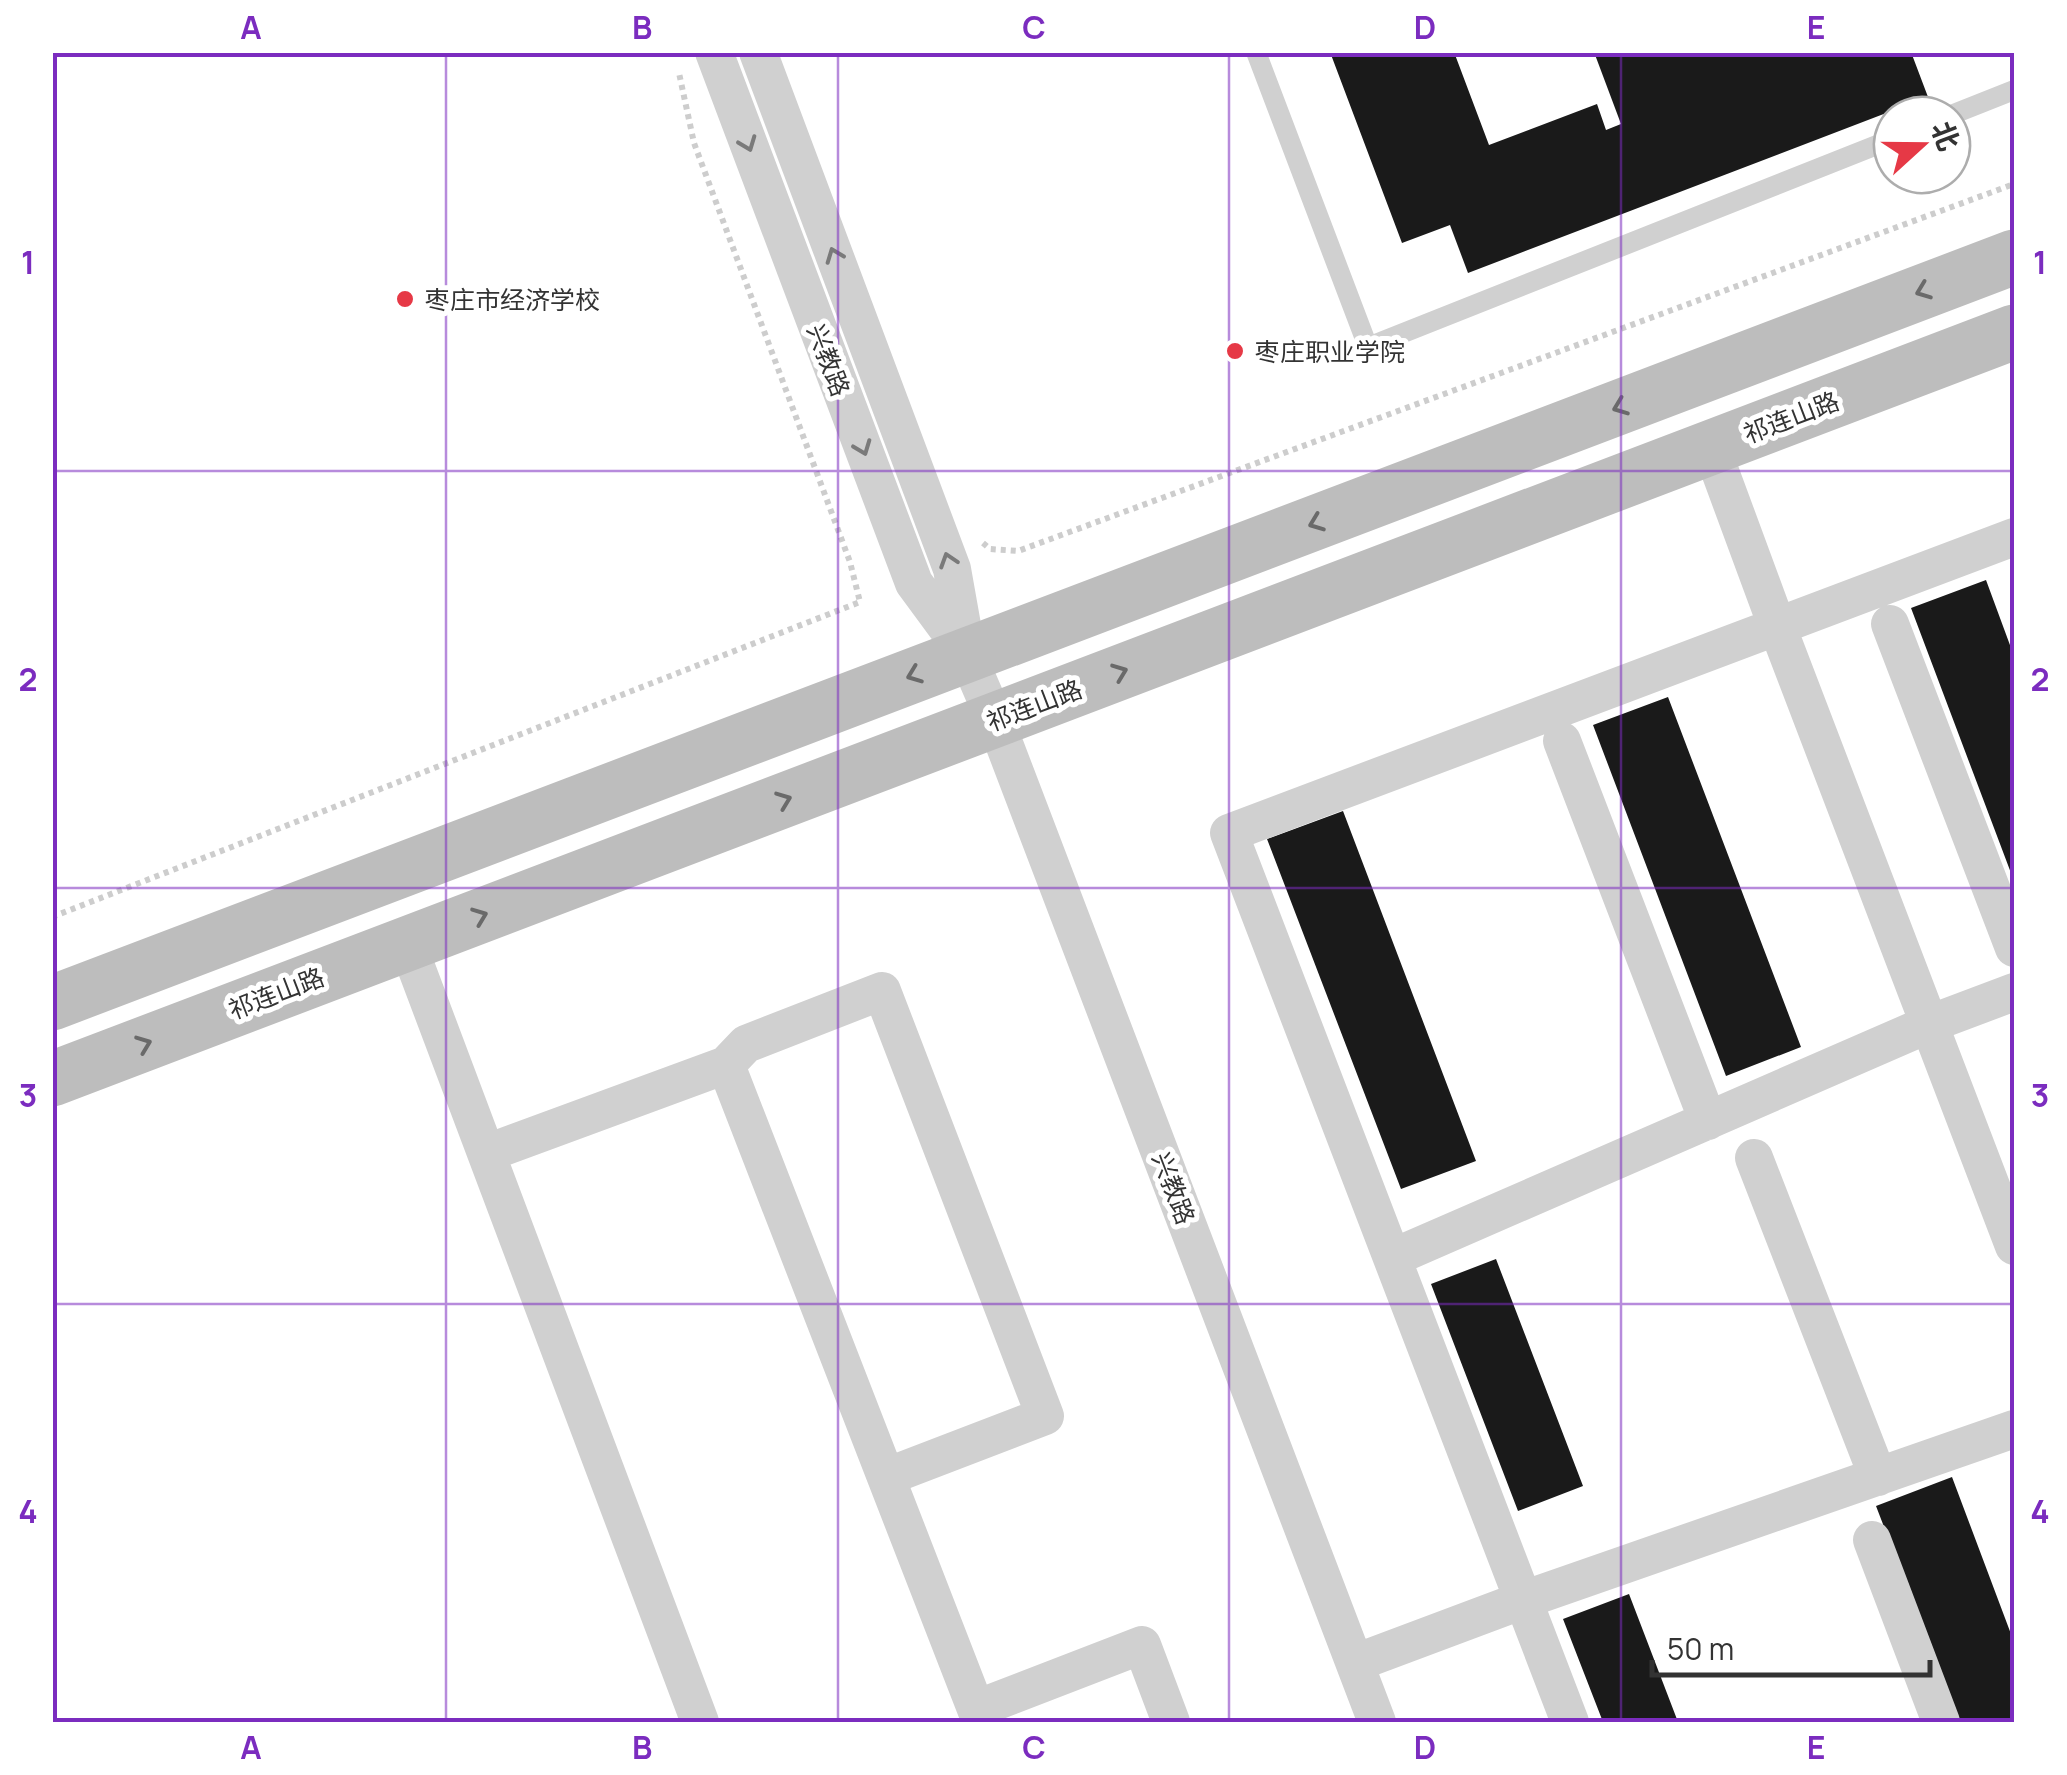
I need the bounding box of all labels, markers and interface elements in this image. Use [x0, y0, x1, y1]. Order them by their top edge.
text: A [240, 5, 262, 49]
text: B [632, 5, 652, 49]
text: C [1022, 5, 1046, 49]
text: D [1414, 5, 1436, 49]
text: E [1807, 5, 1825, 49]
north arrow [1872, 95, 1972, 195]
text: 北 [1924, 116, 1969, 156]
one-way arrow [736, 134, 757, 151]
text: 1 [21, 240, 35, 284]
text: 1 [2033, 240, 2047, 284]
one-way arrow [825, 248, 846, 265]
one-way arrow [1916, 280, 1933, 300]
place label: 枣庄市经济学校 [425, 282, 600, 317]
marker: 枣庄市经济学校 [394, 288, 416, 310]
street label: 兴教路 [799, 319, 859, 401]
place label: 枣庄职业学院 [1255, 334, 1405, 369]
marker: 枣庄职业学院 [1224, 340, 1246, 362]
street label: 祁连山路 [1738, 383, 1844, 451]
one-way arrow [1612, 395, 1629, 416]
one-way arrow [851, 438, 871, 455]
one-way arrow [1308, 511, 1326, 531]
one-way arrow [940, 552, 960, 569]
text: 2 [18, 657, 38, 701]
text: 2 [2030, 657, 2050, 701]
one-way arrow [1111, 663, 1128, 684]
one-way arrow [906, 664, 924, 684]
street label: 祁连山路 [981, 671, 1087, 739]
one-way arrow [774, 792, 792, 812]
one-way arrow [470, 908, 488, 928]
street label: 祁连山路 [223, 959, 329, 1027]
one-way arrow [134, 1035, 151, 1056]
text: 3 [19, 1073, 37, 1117]
text: 3 [2031, 1073, 2049, 1117]
street label: 兴教路 [1144, 1147, 1204, 1229]
text: 4 [18, 1489, 38, 1533]
text: 4 [2030, 1489, 2050, 1533]
scale bar [1652, 1615, 1930, 1677]
text: 50 m [1667, 1628, 1734, 1669]
text: A [240, 1725, 262, 1769]
text: B [632, 1725, 652, 1769]
text: C [1022, 1725, 1046, 1769]
text: D [1414, 1725, 1436, 1769]
text: E [1807, 1725, 1825, 1769]

